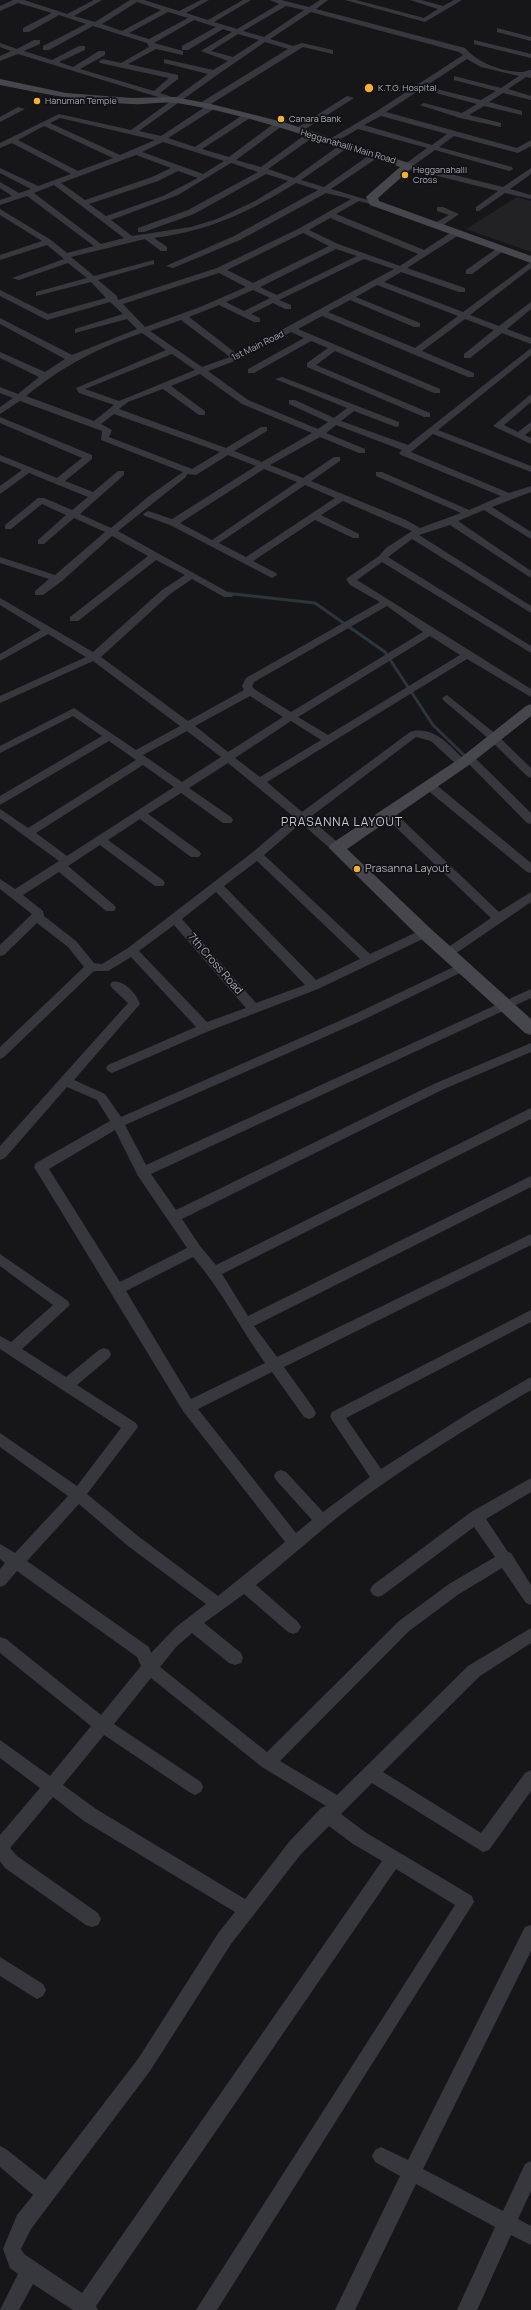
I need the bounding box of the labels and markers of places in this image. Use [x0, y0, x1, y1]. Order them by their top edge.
marker: K.T.G. Hospital [363, 82, 375, 94]
place label: K.T.G. Hospital [378, 83, 437, 93]
marker: Hanuman Temple [32, 96, 42, 106]
place label: Hanuman Temple [45, 96, 117, 106]
marker: Canara Bank [276, 114, 286, 124]
place label: Canara Bank [289, 114, 341, 124]
place label: Hegganahalli Cross [413, 165, 467, 186]
marker: Hegganahalli Cross [400, 170, 410, 180]
place label: Prasanna Layout [365, 862, 449, 876]
marker: Prasanna Layout [352, 864, 362, 874]

